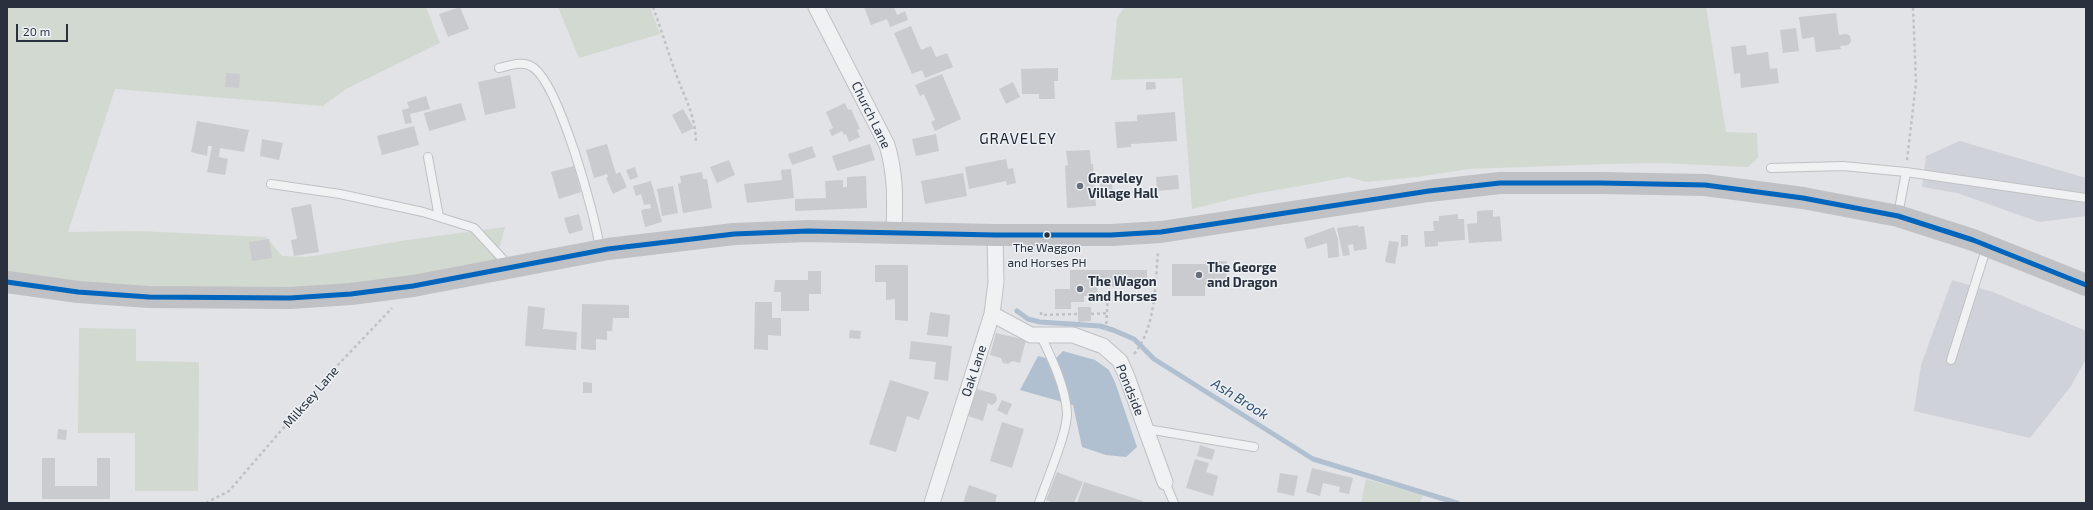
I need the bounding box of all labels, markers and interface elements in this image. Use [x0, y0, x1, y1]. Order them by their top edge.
scale bar [18, 16, 70, 42]
text: 20 m [23, 24, 50, 38]
street label: Church Lane [848, 79, 894, 151]
district label: GRAVELEY [979, 130, 1057, 148]
place label: Graveley Village Hall [1088, 171, 1158, 202]
marker: Graveley Village Hall [1075, 181, 1085, 191]
marker: The Waggon and Horses PH [1042, 230, 1052, 240]
place label: The Waggon and Horses PH [1007, 241, 1087, 269]
place label: The George and Dragon [1207, 260, 1278, 291]
marker: The George and Dragon [1194, 270, 1204, 280]
place label: The Wagon and Horses [1088, 274, 1157, 305]
marker: The Wagon and Horses [1075, 284, 1085, 294]
street label: Oak Lane [958, 343, 990, 399]
street label: Pondside [1113, 362, 1147, 418]
street label: Milksey Lane [280, 363, 342, 431]
water label: Ash Brook [1208, 375, 1272, 423]

